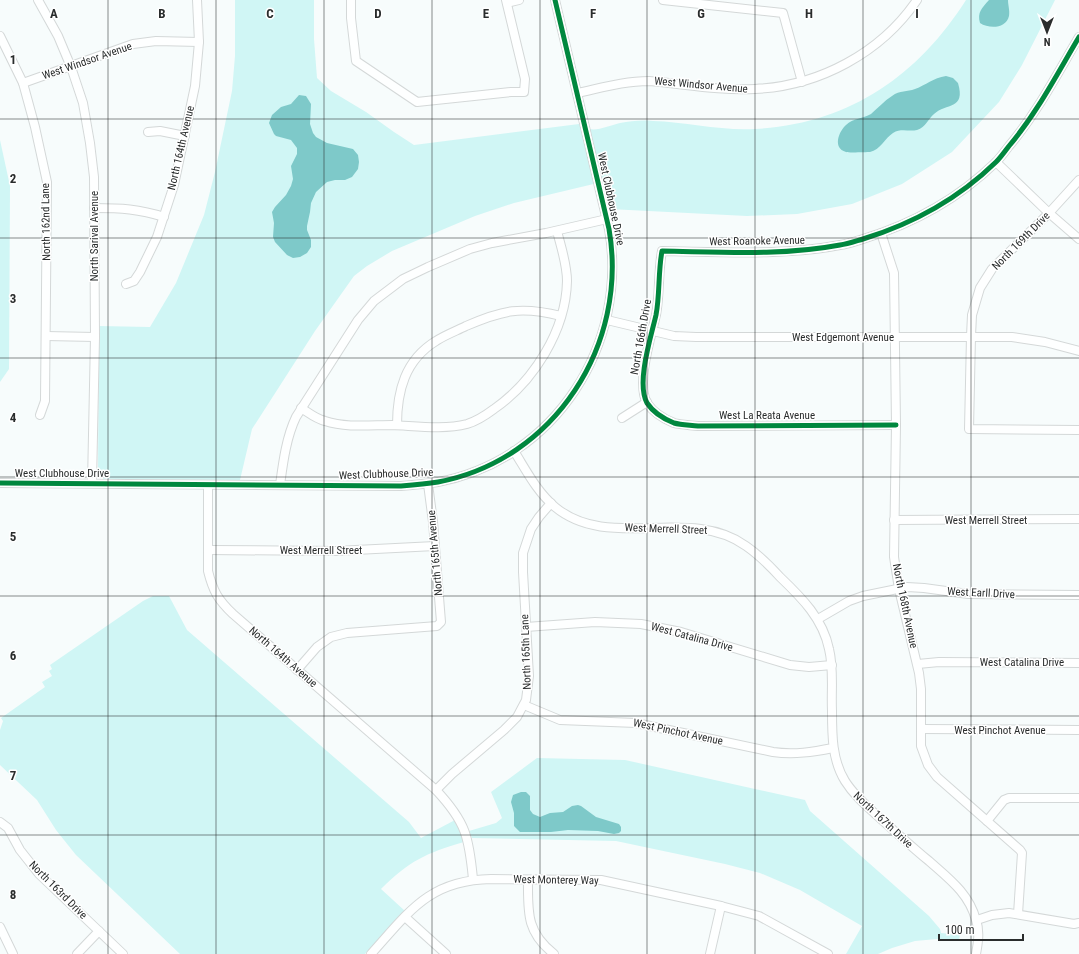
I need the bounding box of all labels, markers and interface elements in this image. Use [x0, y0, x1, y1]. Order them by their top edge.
text: A [50, 6, 58, 21]
text: B [158, 6, 166, 21]
text: C [266, 6, 274, 21]
text: D [374, 6, 382, 21]
text: E [483, 6, 490, 21]
text: F [590, 6, 596, 21]
text: G [697, 6, 705, 21]
text: H [805, 6, 813, 21]
text: I [915, 6, 919, 21]
north arrow [1027, 12, 1067, 52]
text: N [1043, 35, 1050, 48]
street label: West Windsor Avenue [40, 40, 134, 82]
text: 1 [10, 52, 16, 67]
street label: West Windsor Avenue [654, 74, 748, 96]
street label: North 164th Avenue [165, 105, 197, 191]
street label: West Clubhouse Drive [595, 151, 627, 247]
text: 2 [10, 171, 17, 186]
street label: North 162nd Lane [39, 183, 53, 261]
street label: North Sarival Avenue [88, 191, 101, 281]
street label: North 169th Drive [989, 209, 1053, 273]
street label: West Roanoke Avenue [709, 234, 805, 248]
text: 3 [10, 291, 16, 306]
street label: North 166th Drive [628, 298, 654, 376]
street label: West Edgemont Avenue [792, 331, 894, 344]
street label: West La Reata Avenue [719, 409, 815, 422]
text: 4 [10, 410, 17, 425]
street label: West Clubhouse Drive [339, 466, 433, 482]
street label: West Clubhouse Drive [15, 467, 109, 480]
street label: North 165th Avenue [425, 510, 445, 596]
street label: West Merrell Street [945, 514, 1027, 527]
street label: West Merrell Street [624, 521, 708, 537]
text: 5 [10, 529, 17, 544]
street label: West Merrell Street [280, 544, 362, 557]
street label: North 168th Avenue [890, 563, 920, 649]
street label: West Earll Drive [947, 585, 1015, 601]
street label: North 165th Lane [518, 614, 534, 690]
street label: West Catalina Drive [650, 620, 734, 654]
street label: North 164th Avenue [246, 624, 320, 690]
text: 6 [10, 648, 17, 663]
street label: West Catalina Drive [980, 656, 1064, 669]
street label: West Pinchot Avenue [632, 716, 724, 748]
street label: West Pinchot Avenue [954, 724, 1046, 737]
text: 7 [10, 768, 17, 783]
street label: North 167th Drive [851, 789, 915, 851]
street label: North 163rd Drive [26, 858, 90, 922]
street label: West Monterey Way [513, 873, 599, 887]
text: 8 [10, 887, 16, 902]
scale bar [939, 916, 1023, 942]
text: 100 m [945, 923, 975, 937]

